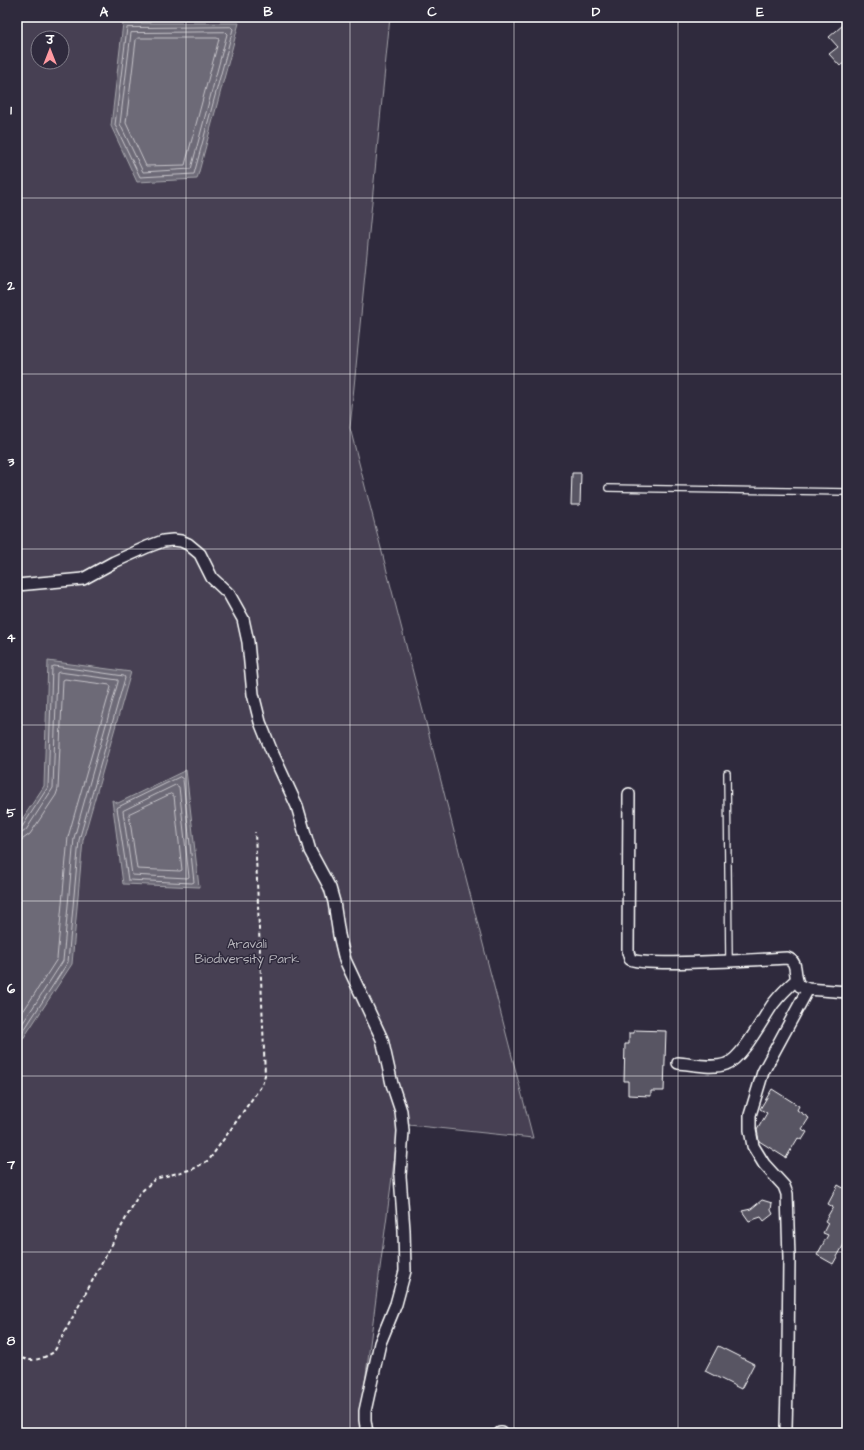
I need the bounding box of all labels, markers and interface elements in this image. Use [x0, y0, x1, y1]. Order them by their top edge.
text: A [100, 3, 109, 21]
text: B [263, 3, 273, 21]
text: C [427, 3, 437, 21]
text: D [592, 3, 601, 21]
text: E [756, 3, 764, 21]
north arrow [30, 30, 70, 70]
text: उ [45, 33, 55, 48]
text: 1 [10, 101, 12, 119]
text: 2 [6, 277, 15, 295]
text: 3 [7, 453, 15, 471]
text: 4 [7, 629, 16, 647]
text: 5 [6, 804, 16, 822]
park label: Aravali Biodiversity Park [195, 935, 299, 969]
text: 6 [7, 980, 16, 998]
text: 7 [6, 1156, 16, 1174]
text: 8 [7, 1332, 16, 1350]

